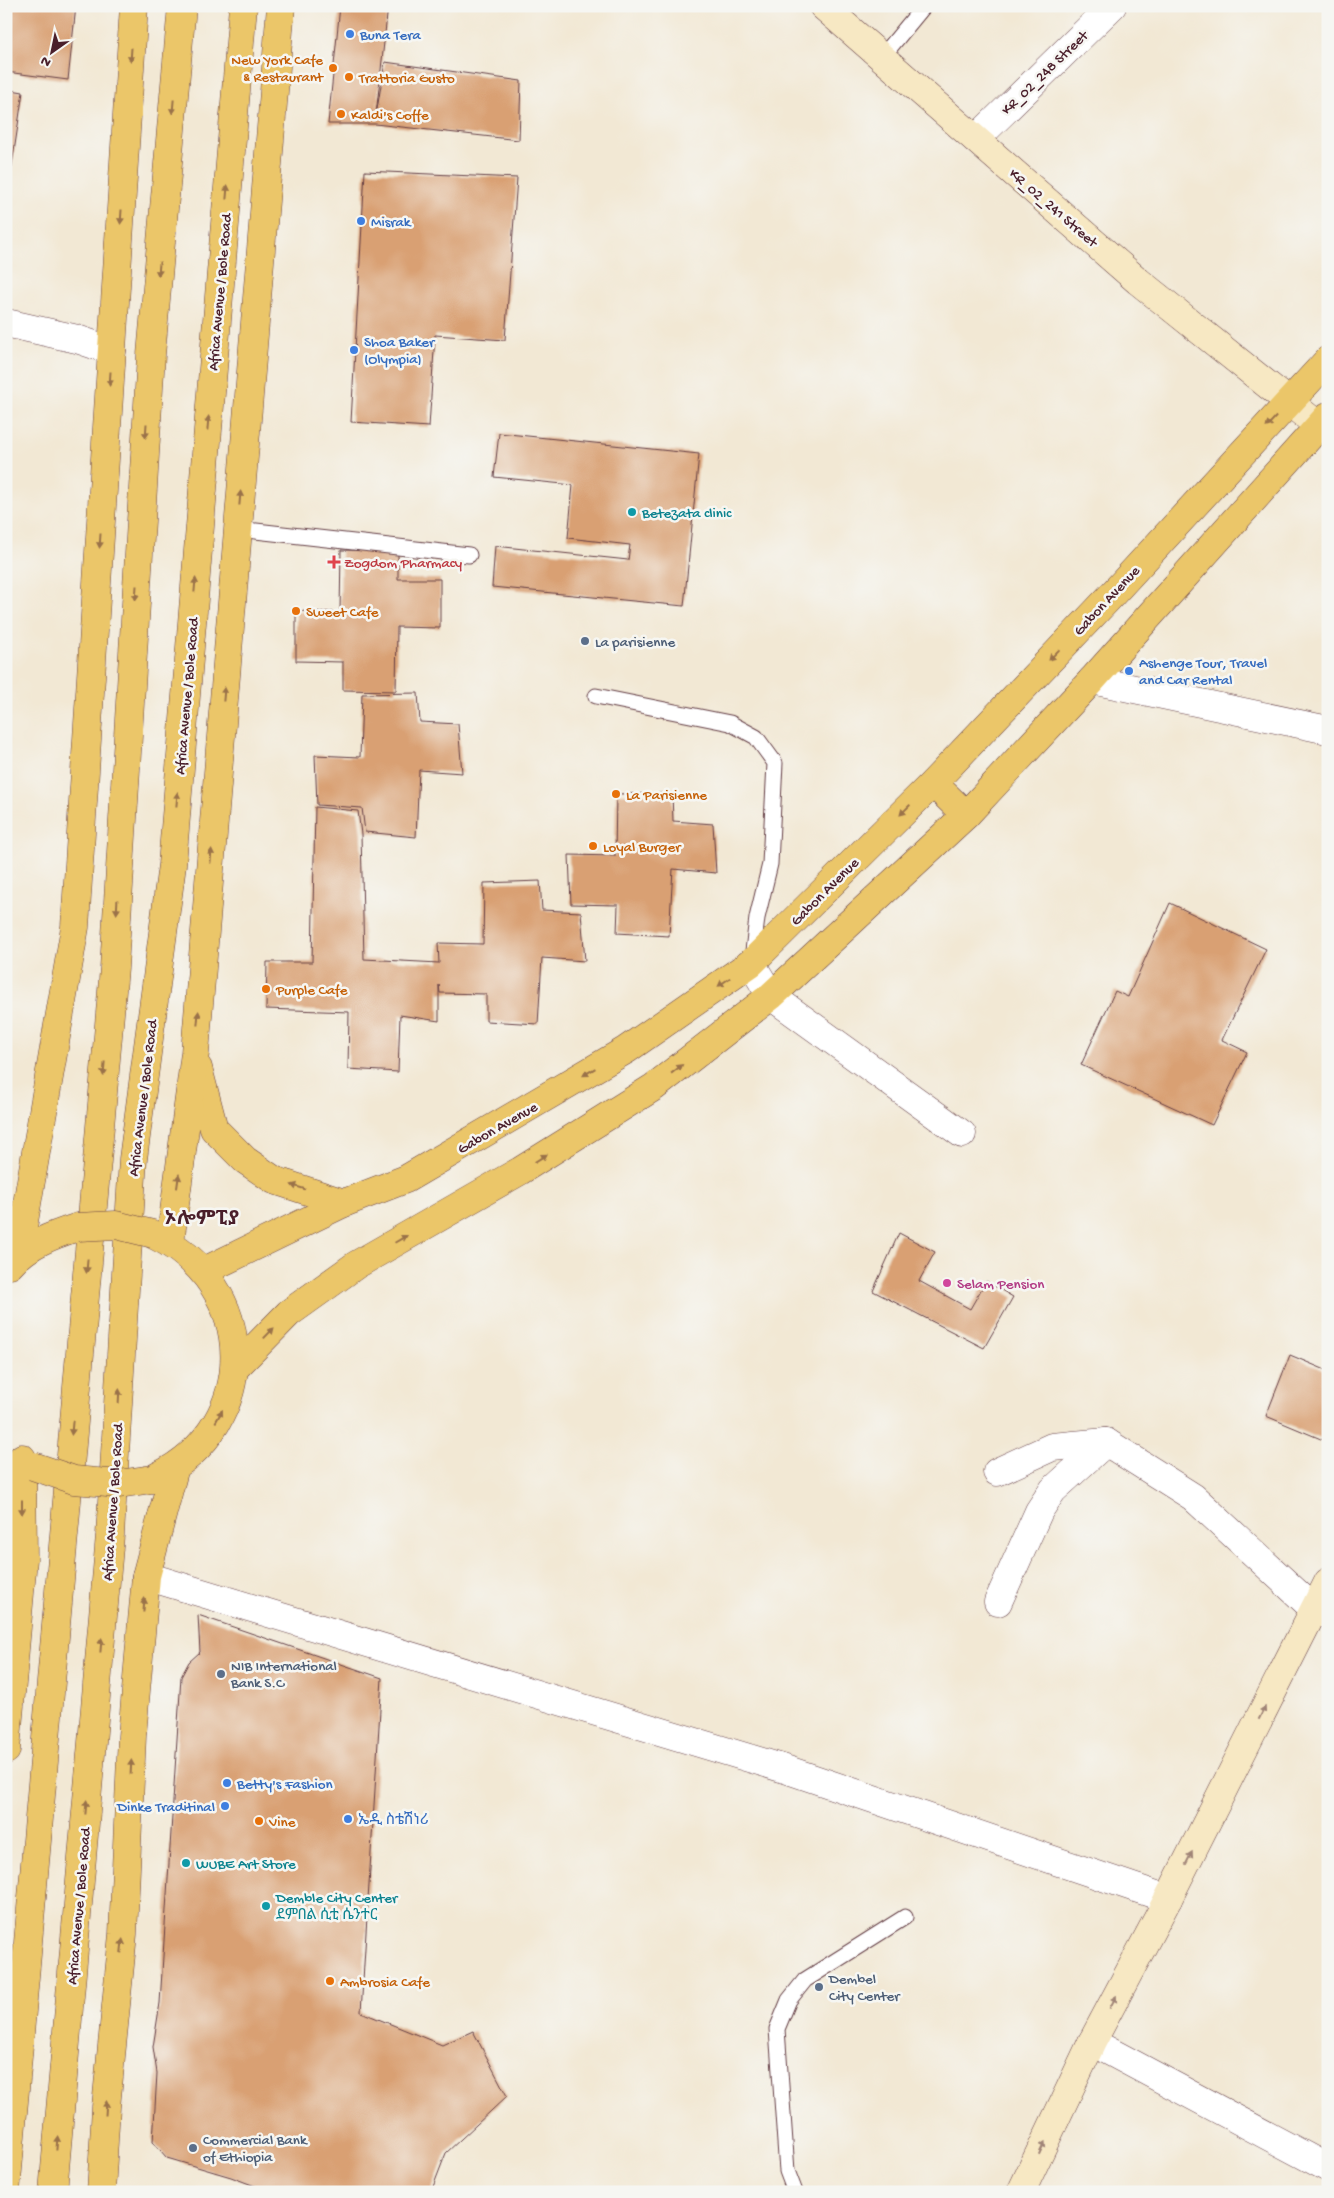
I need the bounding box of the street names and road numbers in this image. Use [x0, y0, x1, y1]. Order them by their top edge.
street label: KR_02_248 Street [998, 26, 1094, 119]
street label: KR_02_241 Street [1005, 165, 1102, 253]
street label: Africa Avenue / Bole Road [205, 212, 237, 371]
street label: Gabon Avenue [1070, 562, 1145, 640]
street label: Africa Avenue / Bole Road [172, 616, 204, 775]
street label: Gabon Avenue [787, 854, 864, 930]
street label: Africa Avenue / Bole Road [125, 1018, 163, 1178]
street label: Gabon Avenue [455, 1098, 541, 1159]
street label: Africa Avenue / Bole Road [100, 1422, 129, 1581]
street label: Africa Avenue / Bole Road [64, 1826, 96, 1985]

